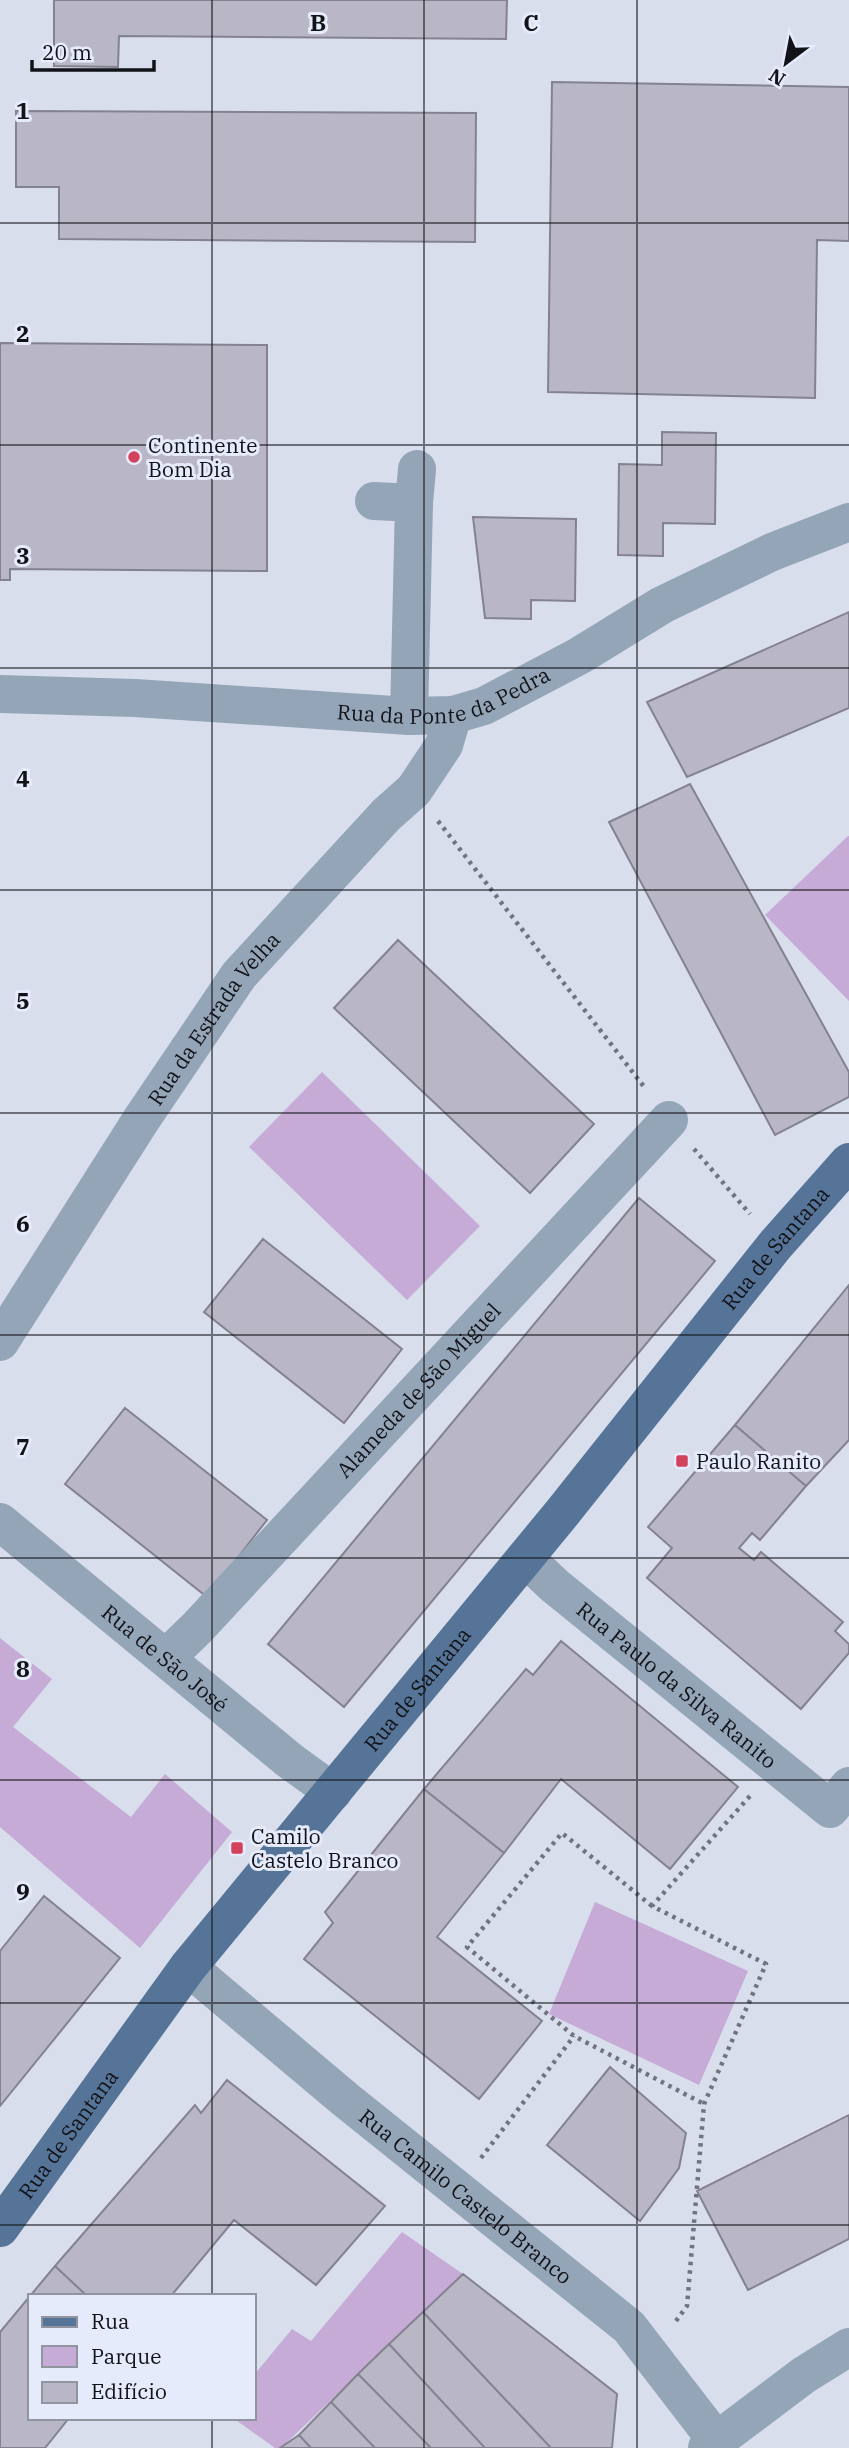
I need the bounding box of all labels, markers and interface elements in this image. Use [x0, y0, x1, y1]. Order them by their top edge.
text: B [310, 7, 326, 37]
text: C [523, 7, 539, 37]
scale bar [32, 28, 154, 72]
north arrow [751, 28, 821, 98]
text: 20 m [42, 38, 92, 66]
text: N [764, 63, 790, 92]
text: 1 [16, 95, 30, 125]
text: 2 [16, 318, 30, 348]
place label: Continente Bom Dia [148, 431, 257, 483]
marker: Continente Bom Dia [126, 449, 142, 465]
text: 3 [16, 540, 30, 570]
street label: Rua da Ponte da Pedra [336, 660, 555, 730]
text: 4 [16, 763, 30, 793]
street label: Rua da Estrada Velha [141, 926, 286, 1111]
text: 5 [16, 985, 30, 1015]
street label: Rua de Santana [715, 1180, 835, 1316]
text: 6 [16, 1208, 30, 1238]
street label: Alameda de São Miguel [330, 1297, 506, 1483]
text: 7 [16, 1431, 30, 1461]
place label: Paulo Ranito [696, 1447, 821, 1475]
marker: Paulo Ranito [674, 1453, 690, 1469]
street label: Rua Paulo da Silva Ranito [571, 1595, 783, 1775]
street label: Rua de São José [96, 1598, 234, 1718]
street label: Rua de Santana [358, 1621, 477, 1757]
text: 8 [16, 1653, 30, 1683]
place label: Camilo Castelo Branco [251, 1822, 398, 1874]
marker: Camilo Castelo Branco [229, 1840, 245, 1856]
text: 9 [16, 1876, 30, 1906]
street label: Rua de Santana [12, 2063, 124, 2204]
street label: Rua Camilo Castelo Branco [353, 2102, 578, 2290]
legend [28, 2294, 256, 2420]
text: Rua [91, 2307, 129, 2335]
text: Parque [91, 2342, 161, 2370]
text: Edifício [91, 2377, 167, 2405]

